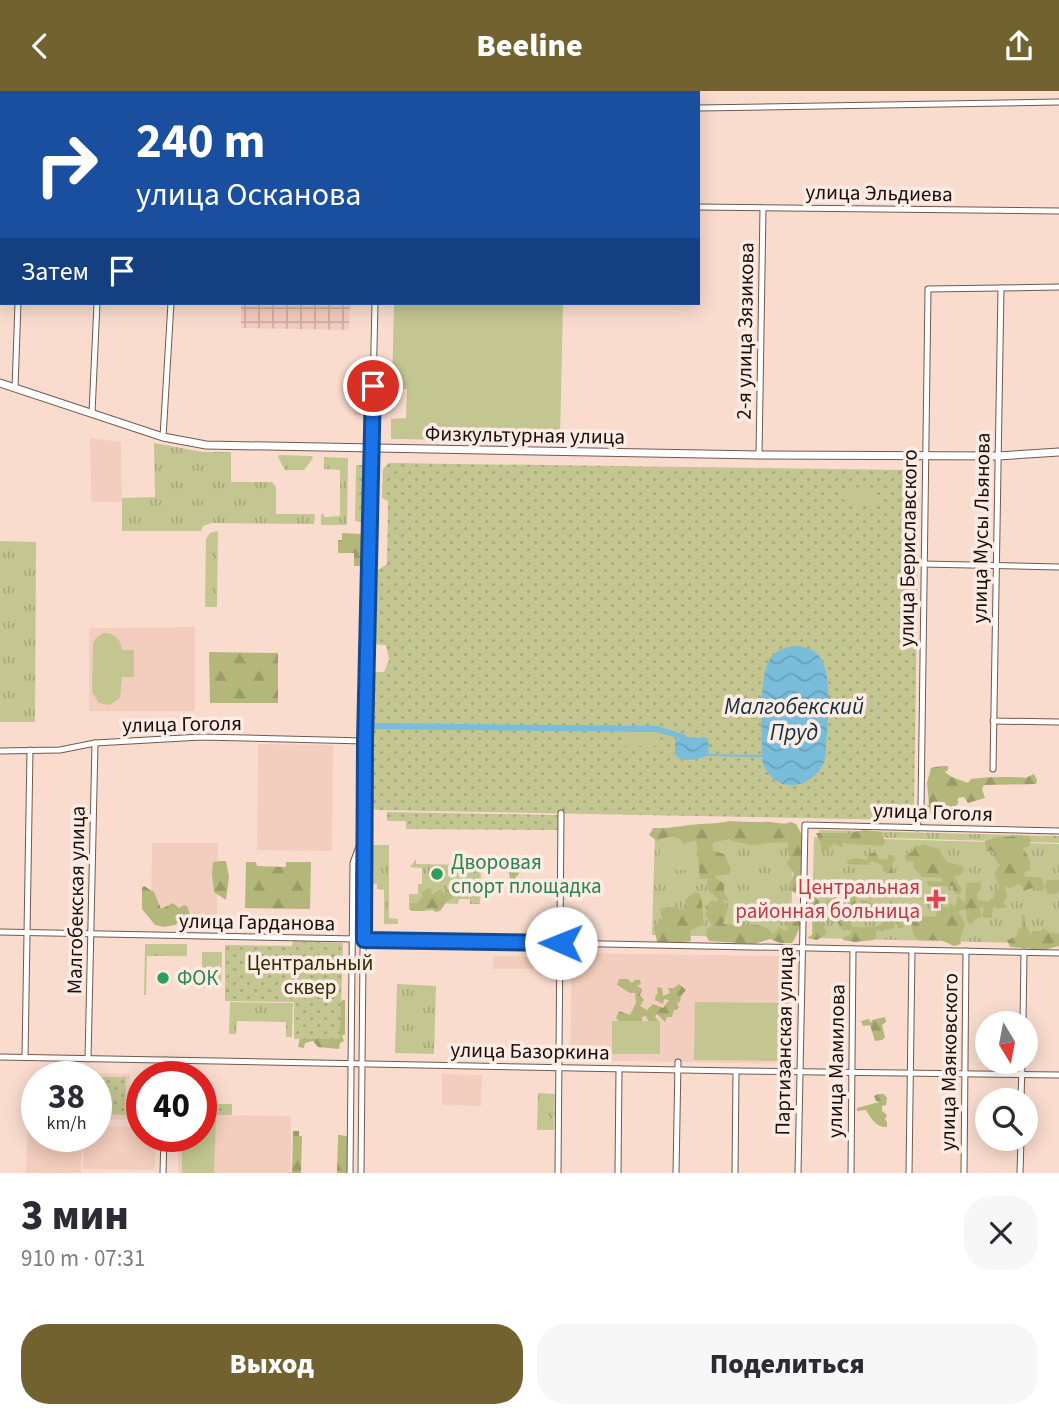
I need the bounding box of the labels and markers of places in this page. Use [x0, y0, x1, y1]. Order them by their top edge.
pin [343, 356, 403, 416]
place label: Дворовая спорт площадка [451, 847, 601, 901]
marker: Дворовая спорт площадка [429, 866, 445, 882]
place label: Центральная районная больница [735, 872, 920, 926]
marker: Центральная районная больница [926, 889, 946, 909]
place label: ФОК [177, 963, 219, 993]
marker: ФОК [155, 970, 171, 986]

